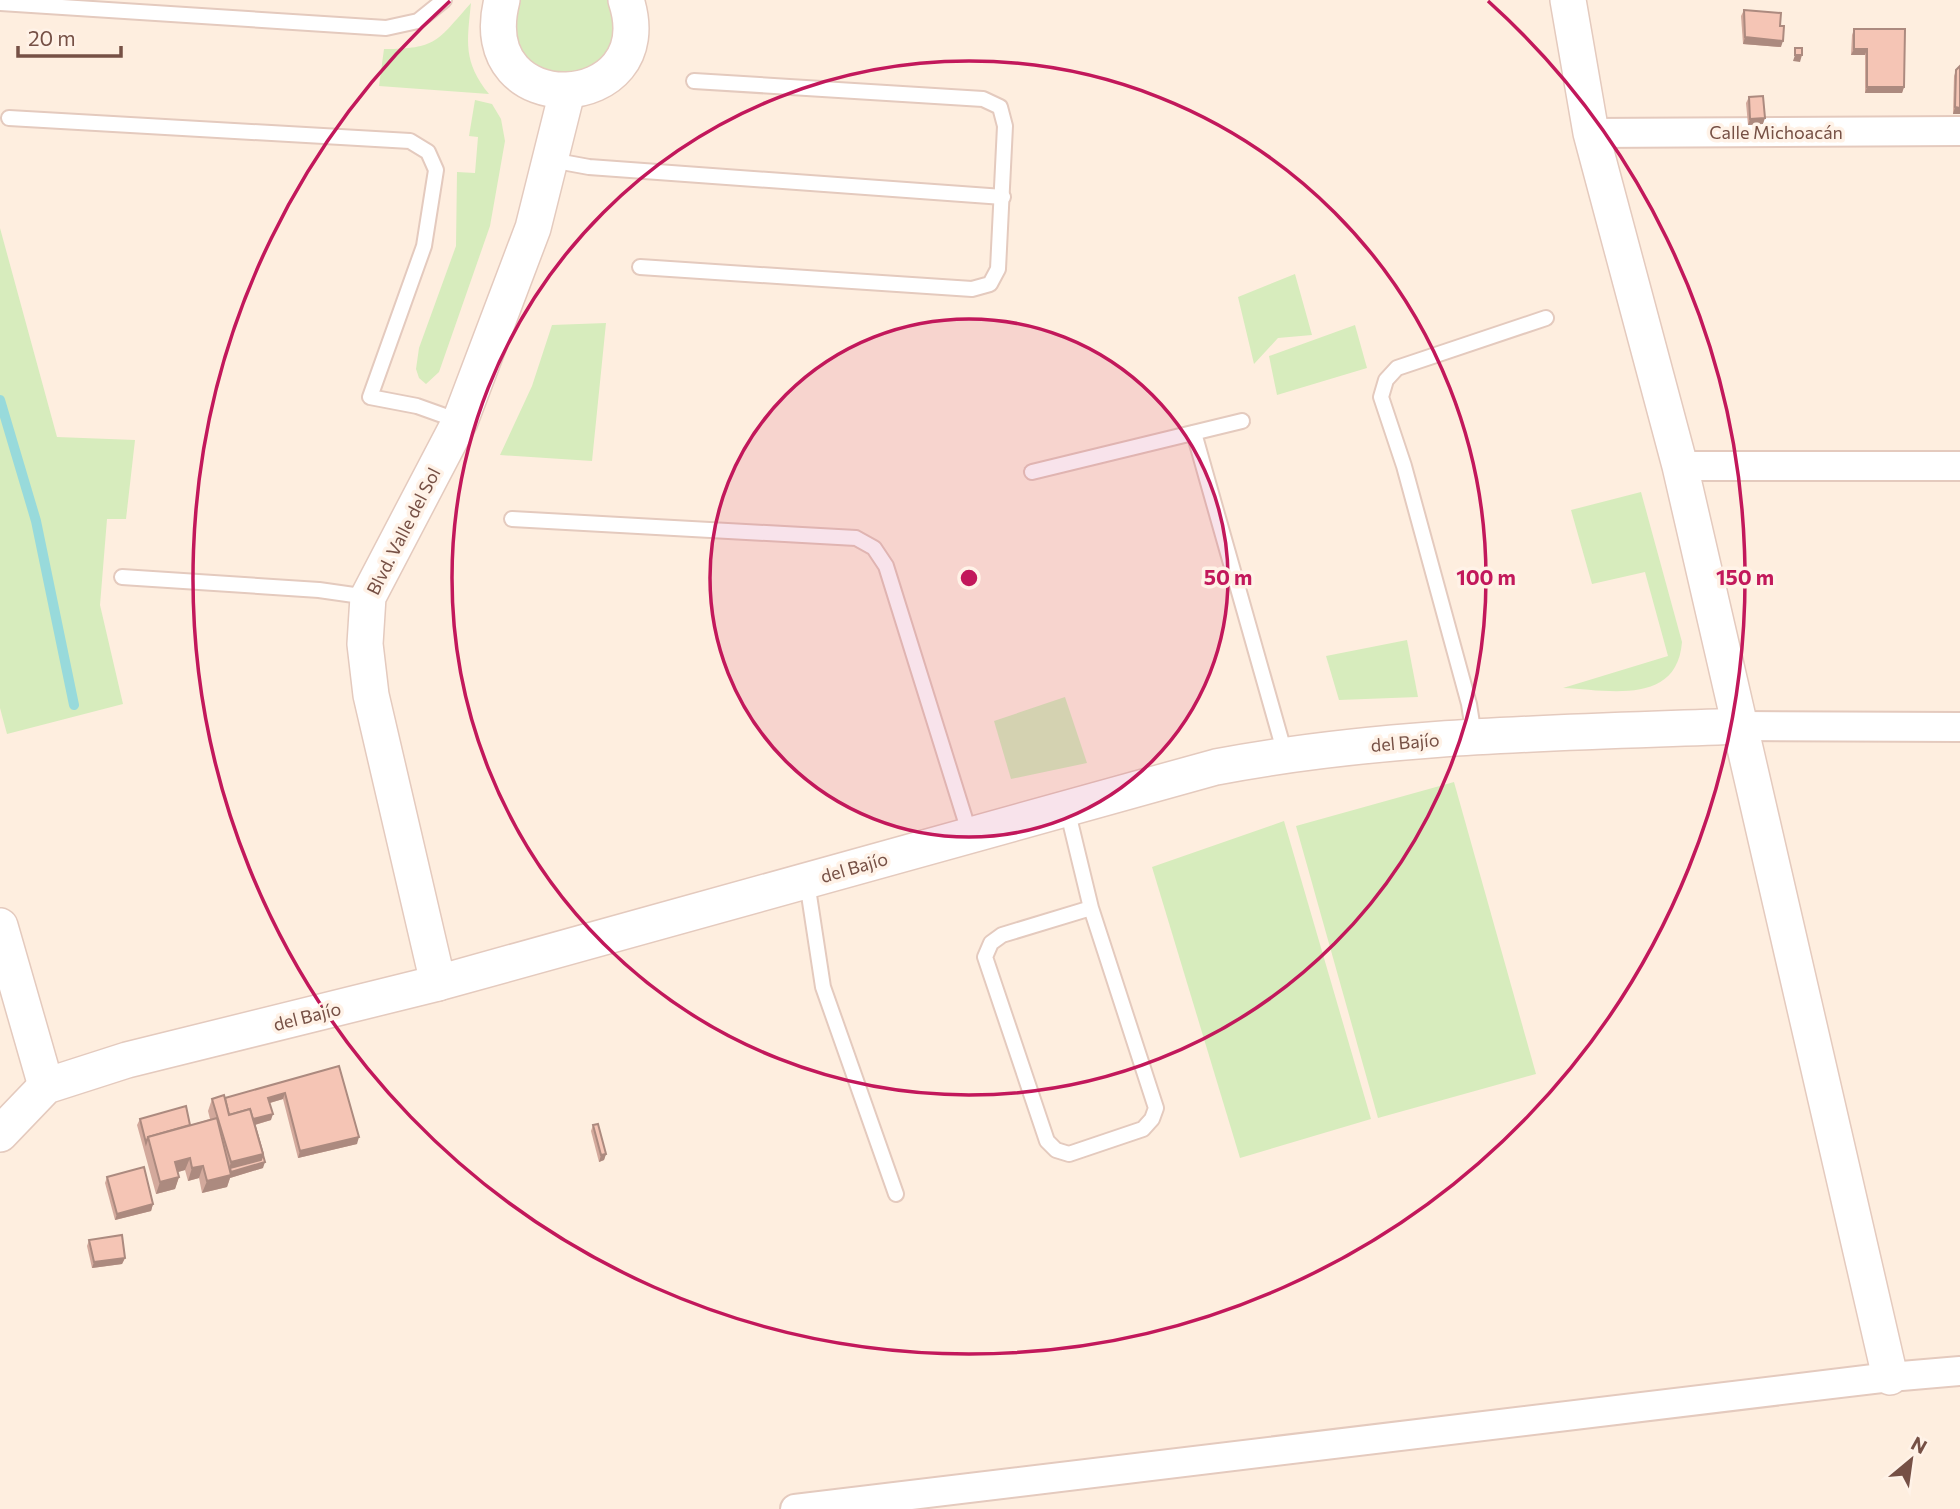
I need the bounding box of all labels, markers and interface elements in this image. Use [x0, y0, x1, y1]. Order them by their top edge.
scale bar [18, 14, 121, 58]
text: 20 m [28, 25, 76, 50]
street label: Calle Michoacán [1709, 121, 1843, 143]
street label: Blvd. Valle del Sol [361, 464, 445, 598]
text: 50 m [1204, 564, 1252, 589]
text: 100 m [1456, 564, 1516, 589]
text: 150 m [1716, 564, 1774, 589]
centre of rings [957, 566, 981, 590]
street label: del Bajío [1370, 728, 1440, 756]
street label: del Bajío [818, 847, 890, 887]
street label: del Bajío [271, 997, 343, 1035]
north arrow [1876, 1425, 1946, 1495]
text: N [1908, 1431, 1931, 1458]

